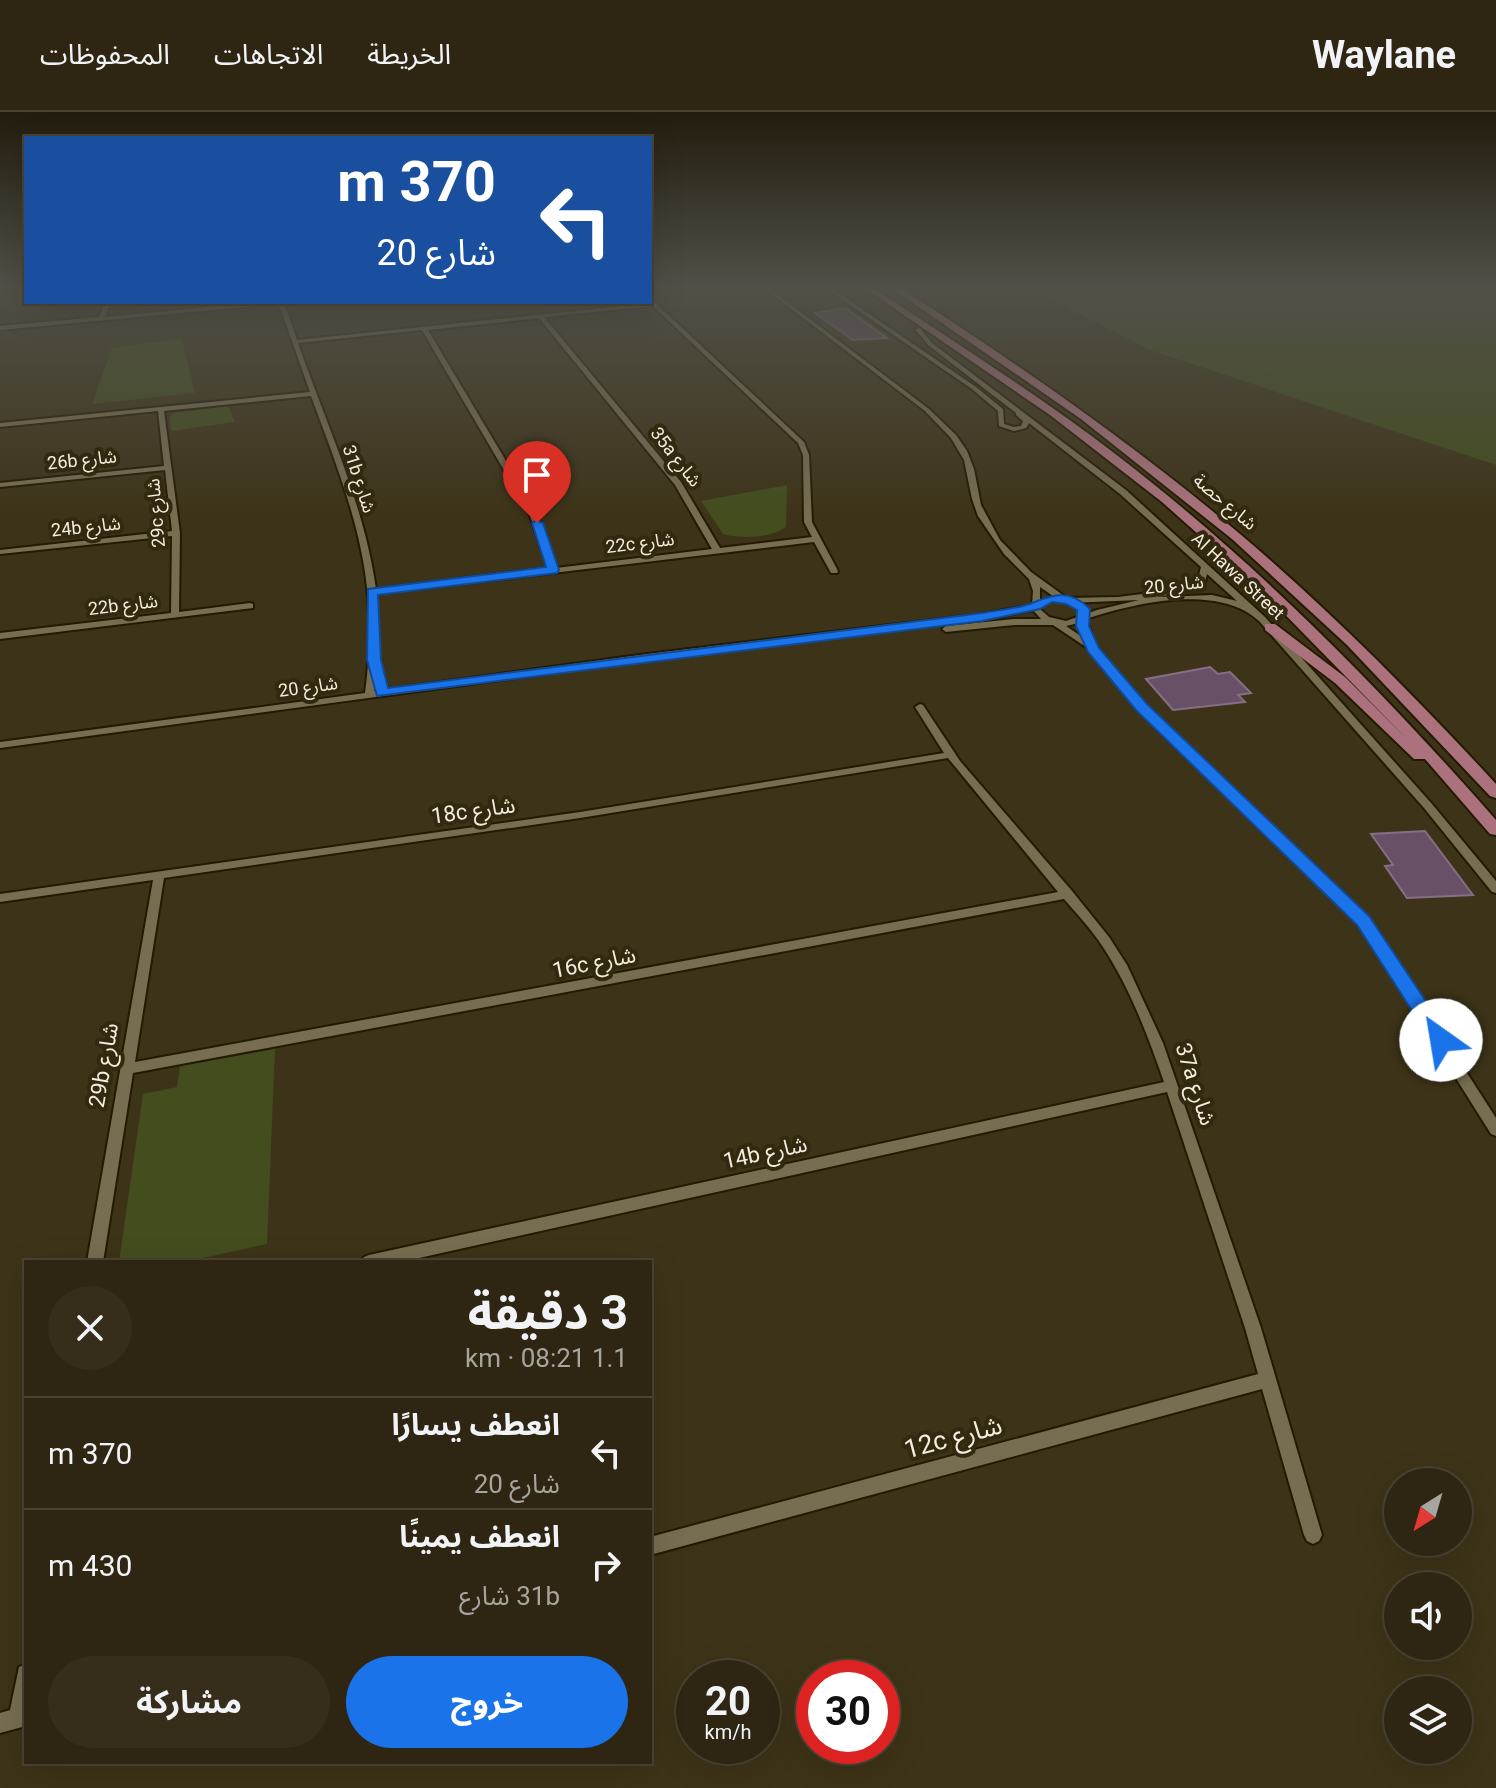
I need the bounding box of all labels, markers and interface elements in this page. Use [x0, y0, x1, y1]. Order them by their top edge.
text: Waylane [1312, 33, 1456, 77]
text: المحفوظات [40, 38, 170, 71]
text: الاتجاهات [214, 38, 323, 71]
text: الخريطة [367, 38, 451, 71]
text: 370 m [337, 149, 496, 215]
icon: left [524, 168, 628, 272]
text: شارع 20 [376, 232, 496, 274]
street label: 35a شارع [644, 423, 706, 493]
pin [503, 441, 571, 523]
street label: 31b شارع [335, 442, 380, 517]
street label: 26b شارع [46, 445, 118, 478]
icon: arrive [515, 453, 559, 497]
street label: شارع حصة [1187, 469, 1261, 537]
street label: 29c شارع [142, 477, 173, 548]
street label: 24b شارع [50, 512, 122, 545]
street label: 22c شارع [604, 528, 676, 561]
street label: Al Hawa Street [1188, 528, 1289, 624]
street label: شارع 20 [1143, 571, 1205, 602]
street label: 22b شارع [87, 590, 159, 623]
street label: شارع 20 [277, 672, 340, 705]
street label: 18c شارع [429, 792, 517, 833]
street label: 16c شارع [550, 942, 639, 987]
position arrow [1399, 998, 1483, 1082]
street label: 29b شارع [84, 1021, 127, 1110]
street label: 37a شارع [1167, 1040, 1221, 1130]
street label: 14b شارع [721, 1131, 810, 1178]
text: 3 دقيقة [468, 1284, 628, 1341]
button: close [48, 1286, 132, 1370]
text: 1.1 km · 08:21 [465, 1343, 628, 1373]
text: انعطف يسارًا [391, 1407, 560, 1442]
street label: 12c شارع [901, 1410, 1006, 1468]
icon: left [584, 1431, 628, 1475]
text: 370 m [48, 1436, 132, 1471]
north arrow [1384, 1468, 1472, 1556]
map controls [1384, 1468, 1472, 1764]
text: شارع 20 [474, 1469, 560, 1499]
text: انعطف يمينًا [399, 1519, 560, 1554]
icon: right [584, 1543, 628, 1587]
text: 430 m [48, 1548, 132, 1583]
button: sound [1384, 1572, 1472, 1660]
text: 31b شارع [459, 1581, 560, 1611]
button: مشاركة [48, 1656, 330, 1748]
button: خروج [346, 1656, 628, 1748]
speed limit sign: 30 [796, 1660, 900, 1764]
button: layers [1384, 1676, 1472, 1764]
text: 20 [705, 1678, 751, 1725]
text: km/h [705, 1720, 751, 1744]

